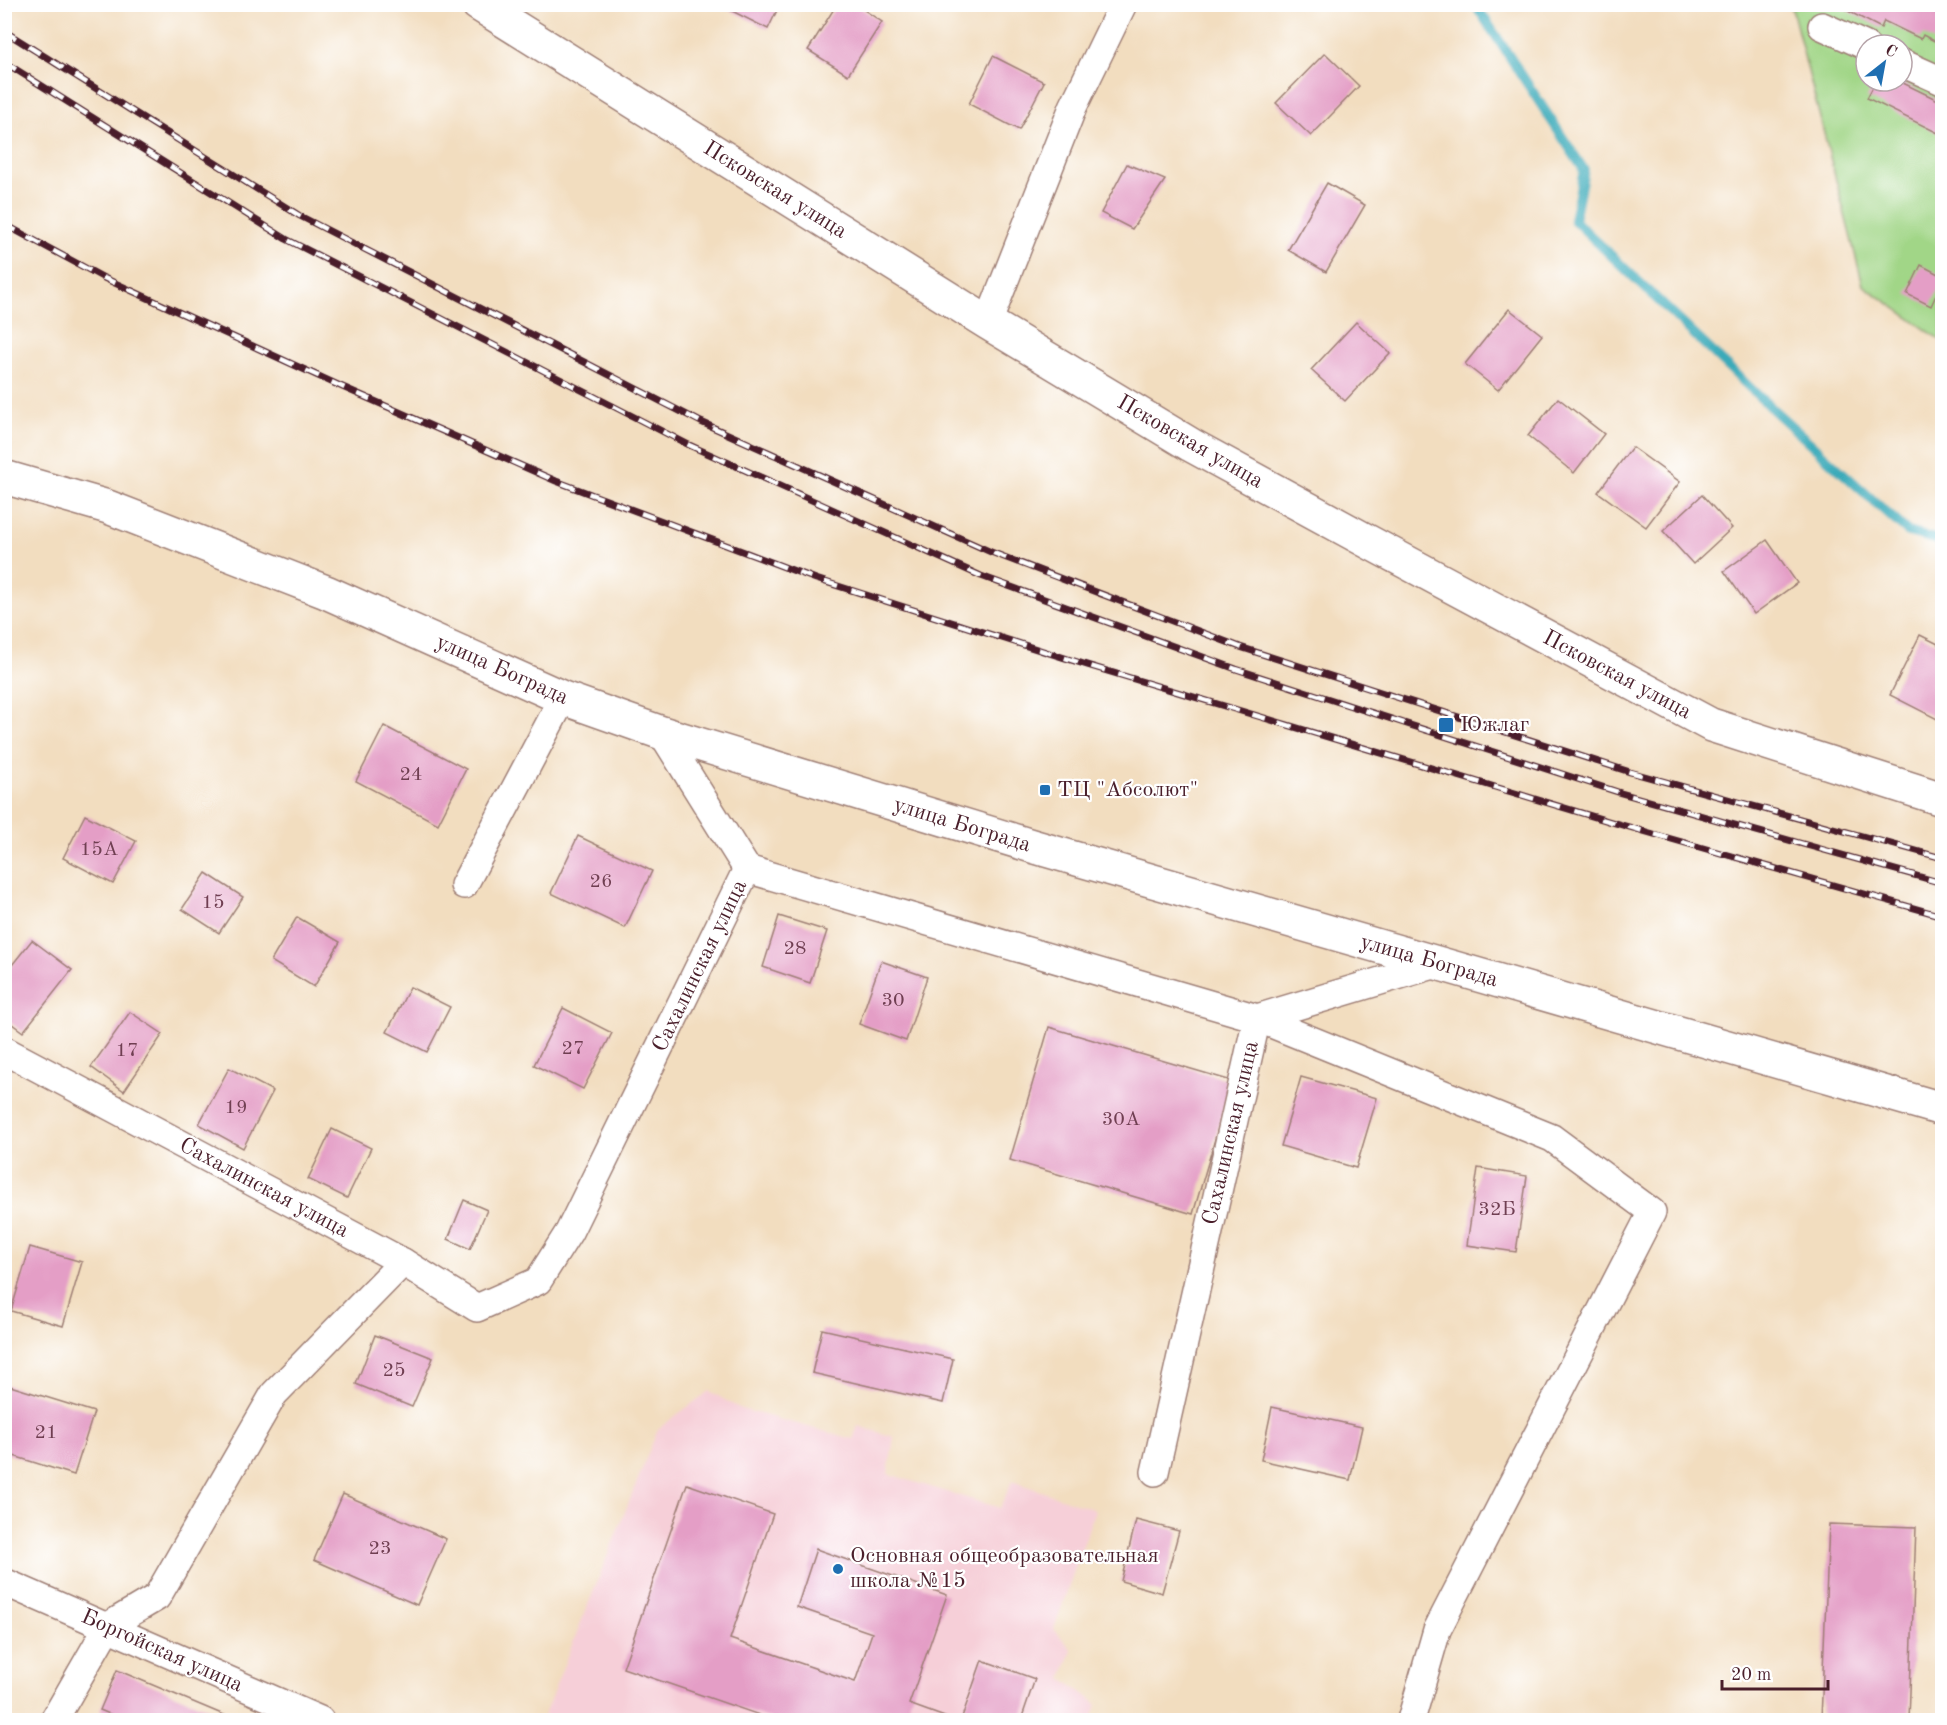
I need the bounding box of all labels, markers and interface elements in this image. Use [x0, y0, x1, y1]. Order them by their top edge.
north arrow [1854, 33, 1914, 93]
text: С [1882, 42, 1899, 61]
street label: Псковская улица [699, 137, 851, 243]
street label: Псковская улица [1113, 391, 1267, 493]
street label: Псковская улица [1539, 627, 1695, 723]
street label: улица Бограда [432, 631, 572, 709]
place label: Южлаг [1460, 714, 1529, 736]
marker: Южлаг [1437, 716, 1455, 734]
house number: 24 [399, 765, 423, 785]
place label: ТЦ "Абсолют" [1057, 779, 1198, 801]
marker: ТЦ "Абсолют" [1038, 783, 1052, 797]
street label: улица Бограда [891, 794, 1033, 856]
house number: 15А [80, 840, 118, 860]
house number: 26 [589, 872, 613, 892]
street label: Сахалинская улица [649, 876, 751, 1055]
house number: 15 [201, 893, 225, 913]
street label: улица Бограда [1358, 931, 1501, 991]
house number: 28 [783, 939, 807, 959]
house number: 30 [881, 991, 905, 1011]
house number: 27 [561, 1039, 585, 1059]
street label: Сахалинская улица [1199, 1039, 1263, 1227]
house number: 17 [115, 1041, 139, 1061]
house number: 19 [224, 1098, 248, 1118]
house number: 30А [1102, 1110, 1140, 1130]
street label: Сахалинская улица [176, 1134, 352, 1242]
house number: 32Б [1478, 1200, 1516, 1220]
house number: 25 [382, 1361, 406, 1381]
house number: 21 [34, 1423, 58, 1443]
house number: 23 [368, 1539, 392, 1559]
place label: Основная общеобразовательная школа №15 [850, 1545, 1159, 1592]
marker: Основная общеобразовательная школа №15 [831, 1562, 845, 1576]
street label: Боргойская улица [78, 1605, 246, 1697]
scale bar [1722, 1653, 1828, 1691]
text: 20 m [1731, 1666, 1771, 1684]

